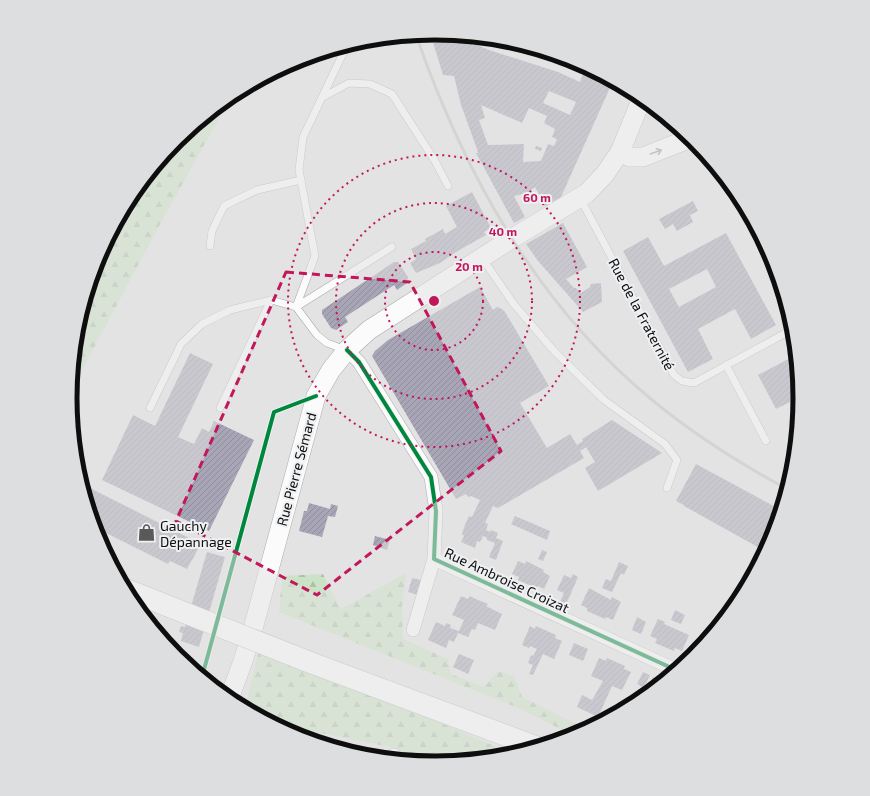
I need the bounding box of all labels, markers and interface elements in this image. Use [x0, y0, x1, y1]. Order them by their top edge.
one-way arrow [649, 148, 661, 156]
text: 60 m [523, 190, 551, 204]
text: 40 m [489, 224, 517, 238]
street label: Rue de la Fraternité [605, 255, 679, 373]
text: 20 m [455, 259, 483, 273]
centre of rings [427, 294, 441, 308]
street label: Rue Pierre Sémard [273, 410, 319, 528]
place label: Gauchy Dépannage [160, 517, 232, 550]
shop icon: Gauchy Dépannage [137, 523, 157, 543]
street label: Rue Ambroise Croizat [442, 544, 572, 616]

